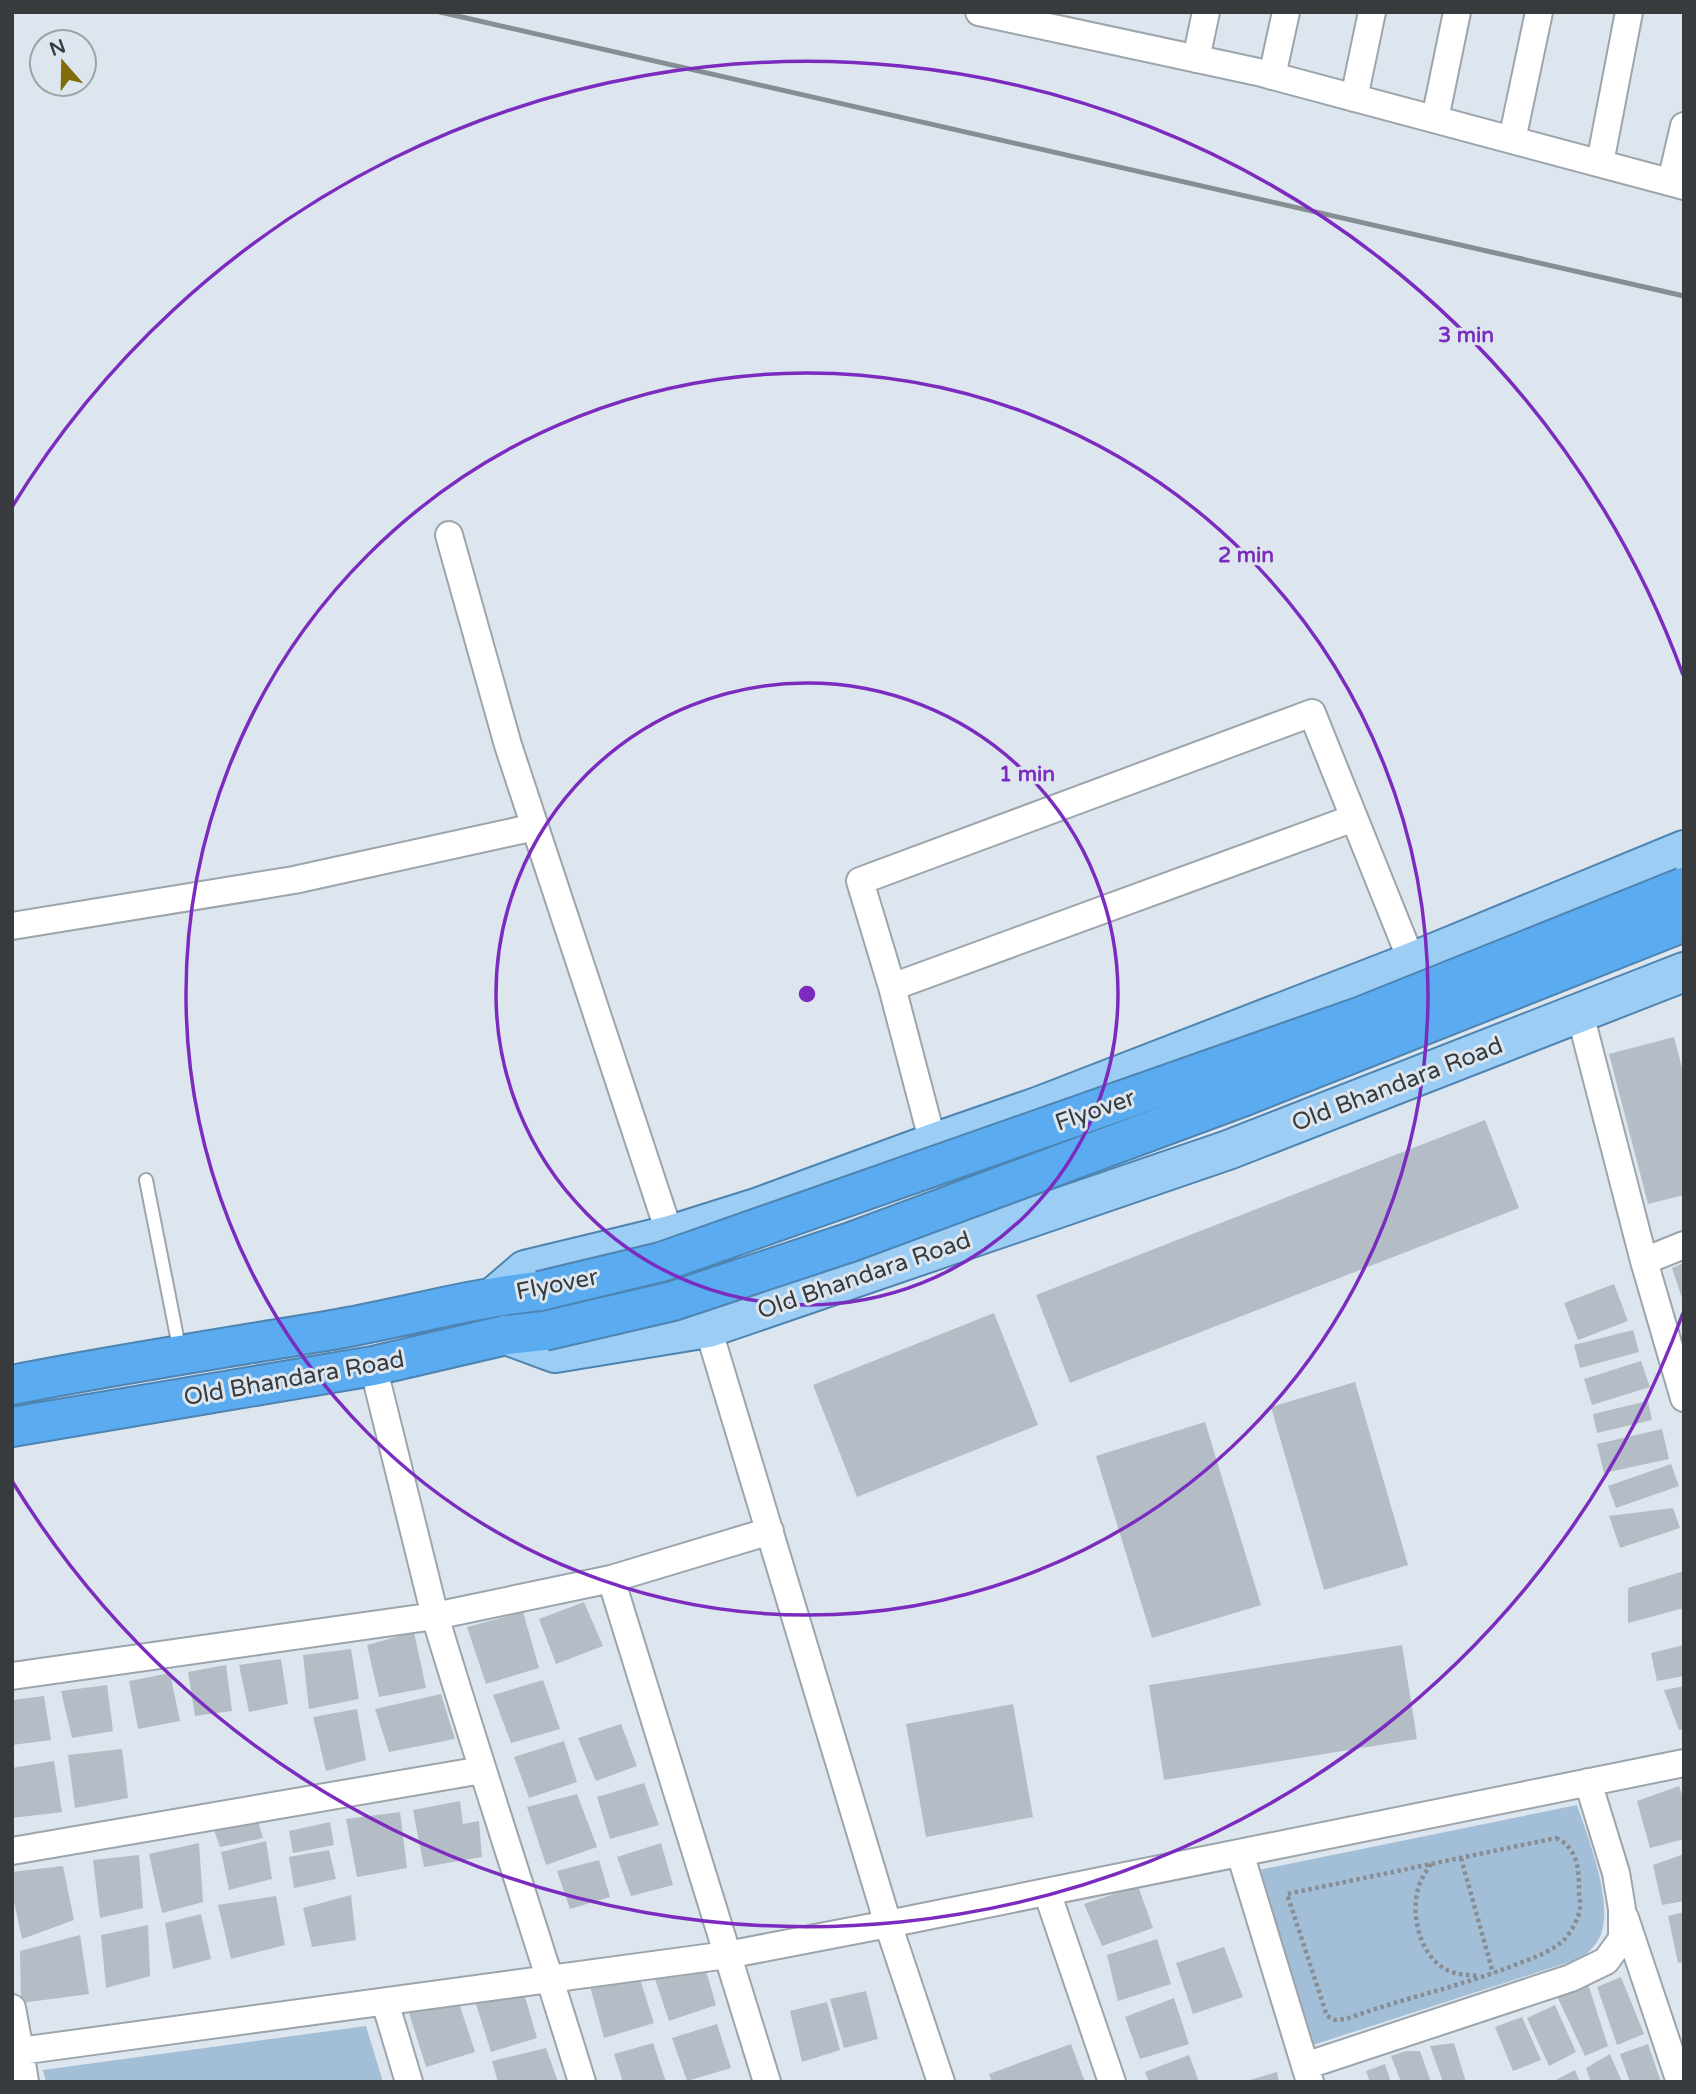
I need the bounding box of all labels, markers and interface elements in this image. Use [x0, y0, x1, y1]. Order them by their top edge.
north arrow [28, 28, 98, 98]
text: N [47, 35, 68, 61]
text: 3 min [1438, 323, 1494, 348]
text: 2 min [1218, 543, 1274, 568]
text: 1 min [999, 762, 1055, 787]
centre of rings [795, 982, 819, 1006]
street label: Old Bhandara Road [1288, 1031, 1507, 1138]
street label: Flyover [1051, 1083, 1140, 1138]
street label: Old Bhandara Road [754, 1225, 975, 1326]
street label: Flyover [514, 1262, 601, 1307]
street label: Old Bhandara Road [181, 1345, 407, 1412]

